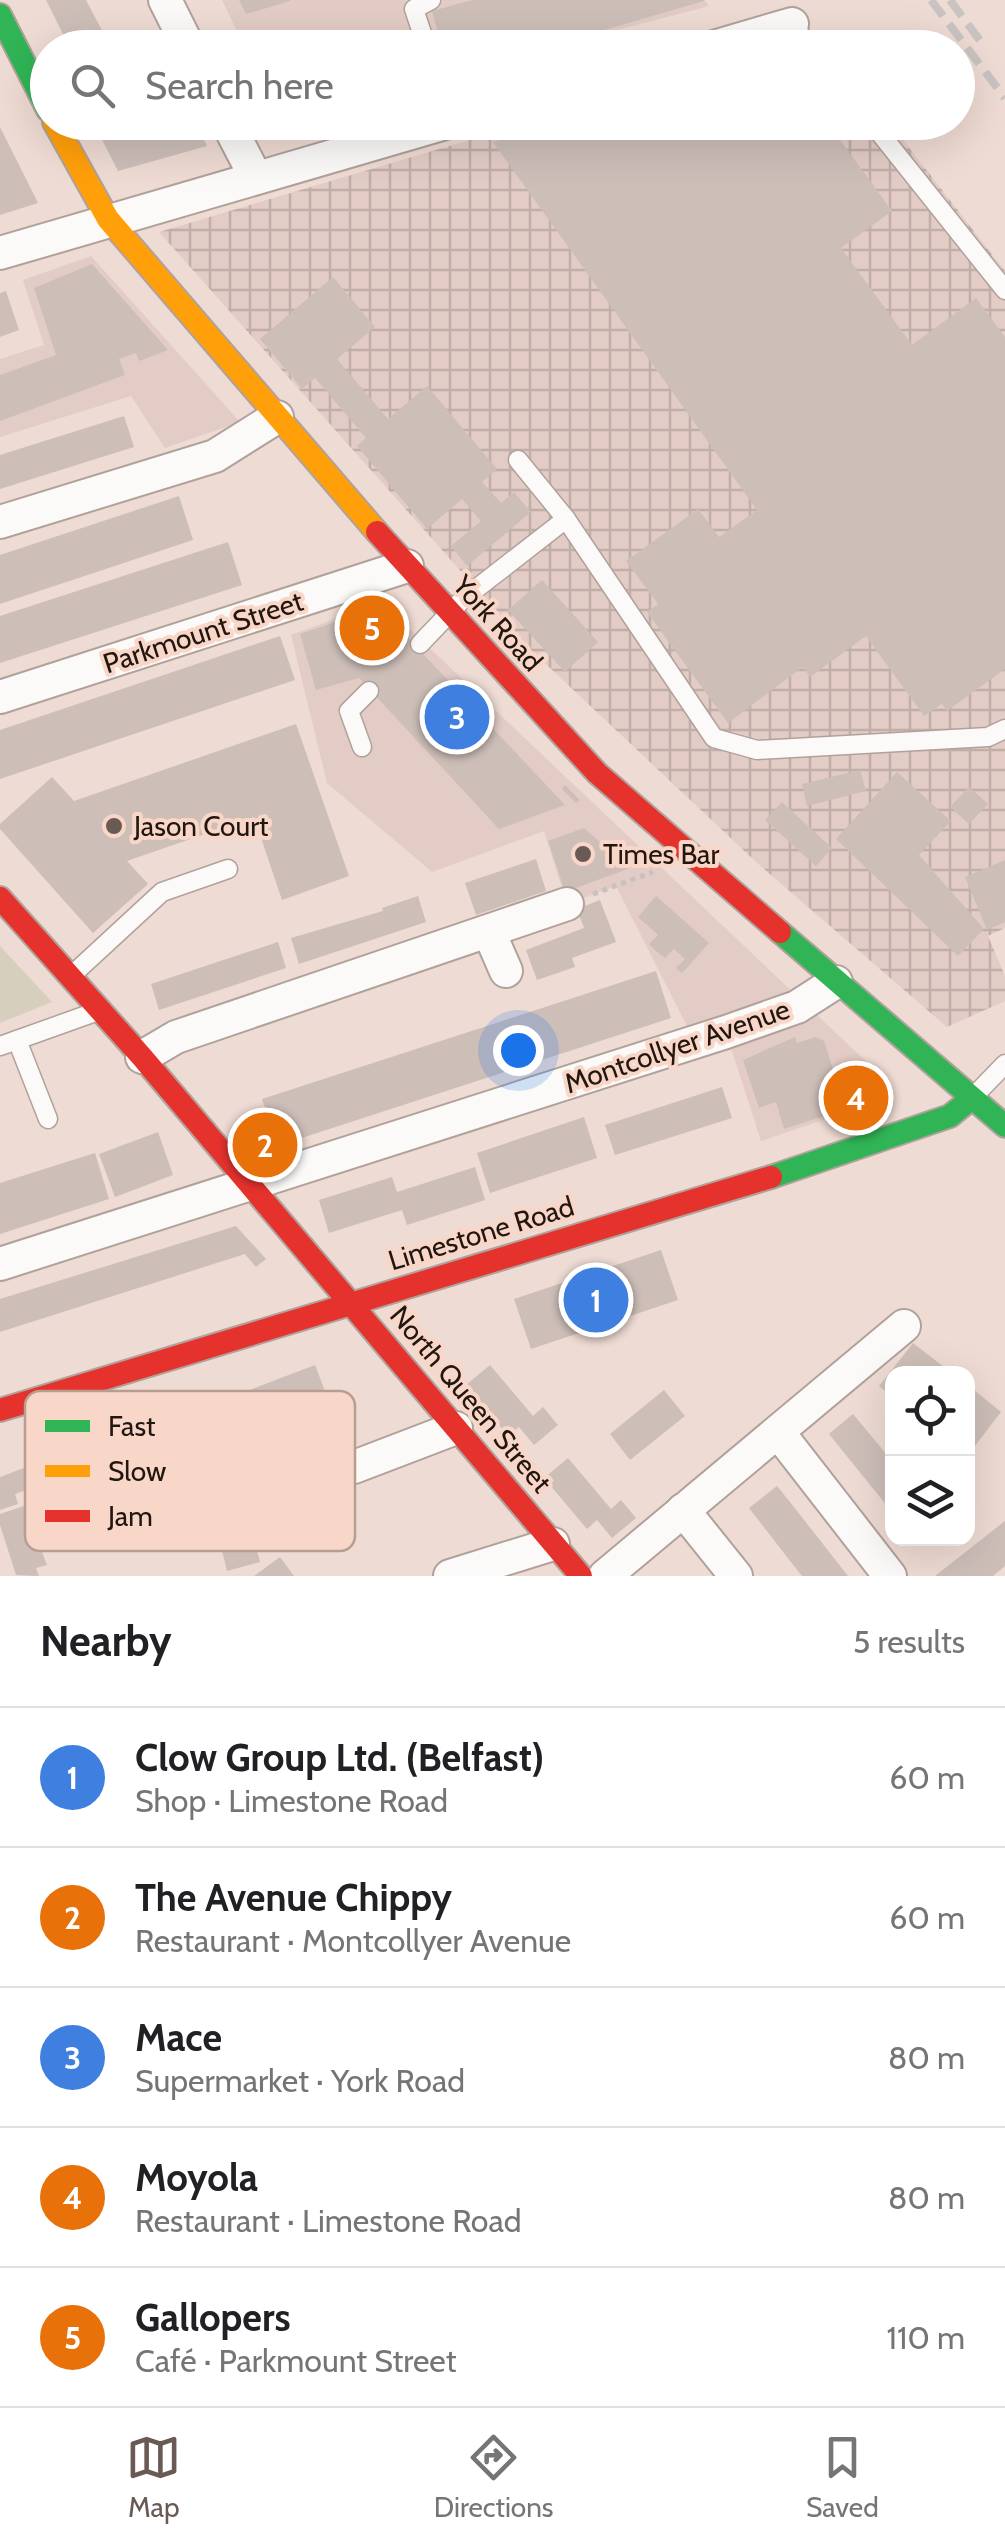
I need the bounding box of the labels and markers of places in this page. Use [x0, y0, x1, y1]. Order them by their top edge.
pin: 5 [340, 590, 404, 666]
pin: 3 [424, 680, 490, 754]
place label: Jason Court [133, 809, 268, 843]
marker: Jason Court [103, 815, 125, 837]
place label: Times Bar [603, 837, 720, 871]
marker: Times Bar [572, 843, 594, 865]
pin: 4 [824, 1060, 888, 1136]
pin: 2 [232, 1108, 298, 1182]
pin: 1 [564, 1262, 628, 1338]

